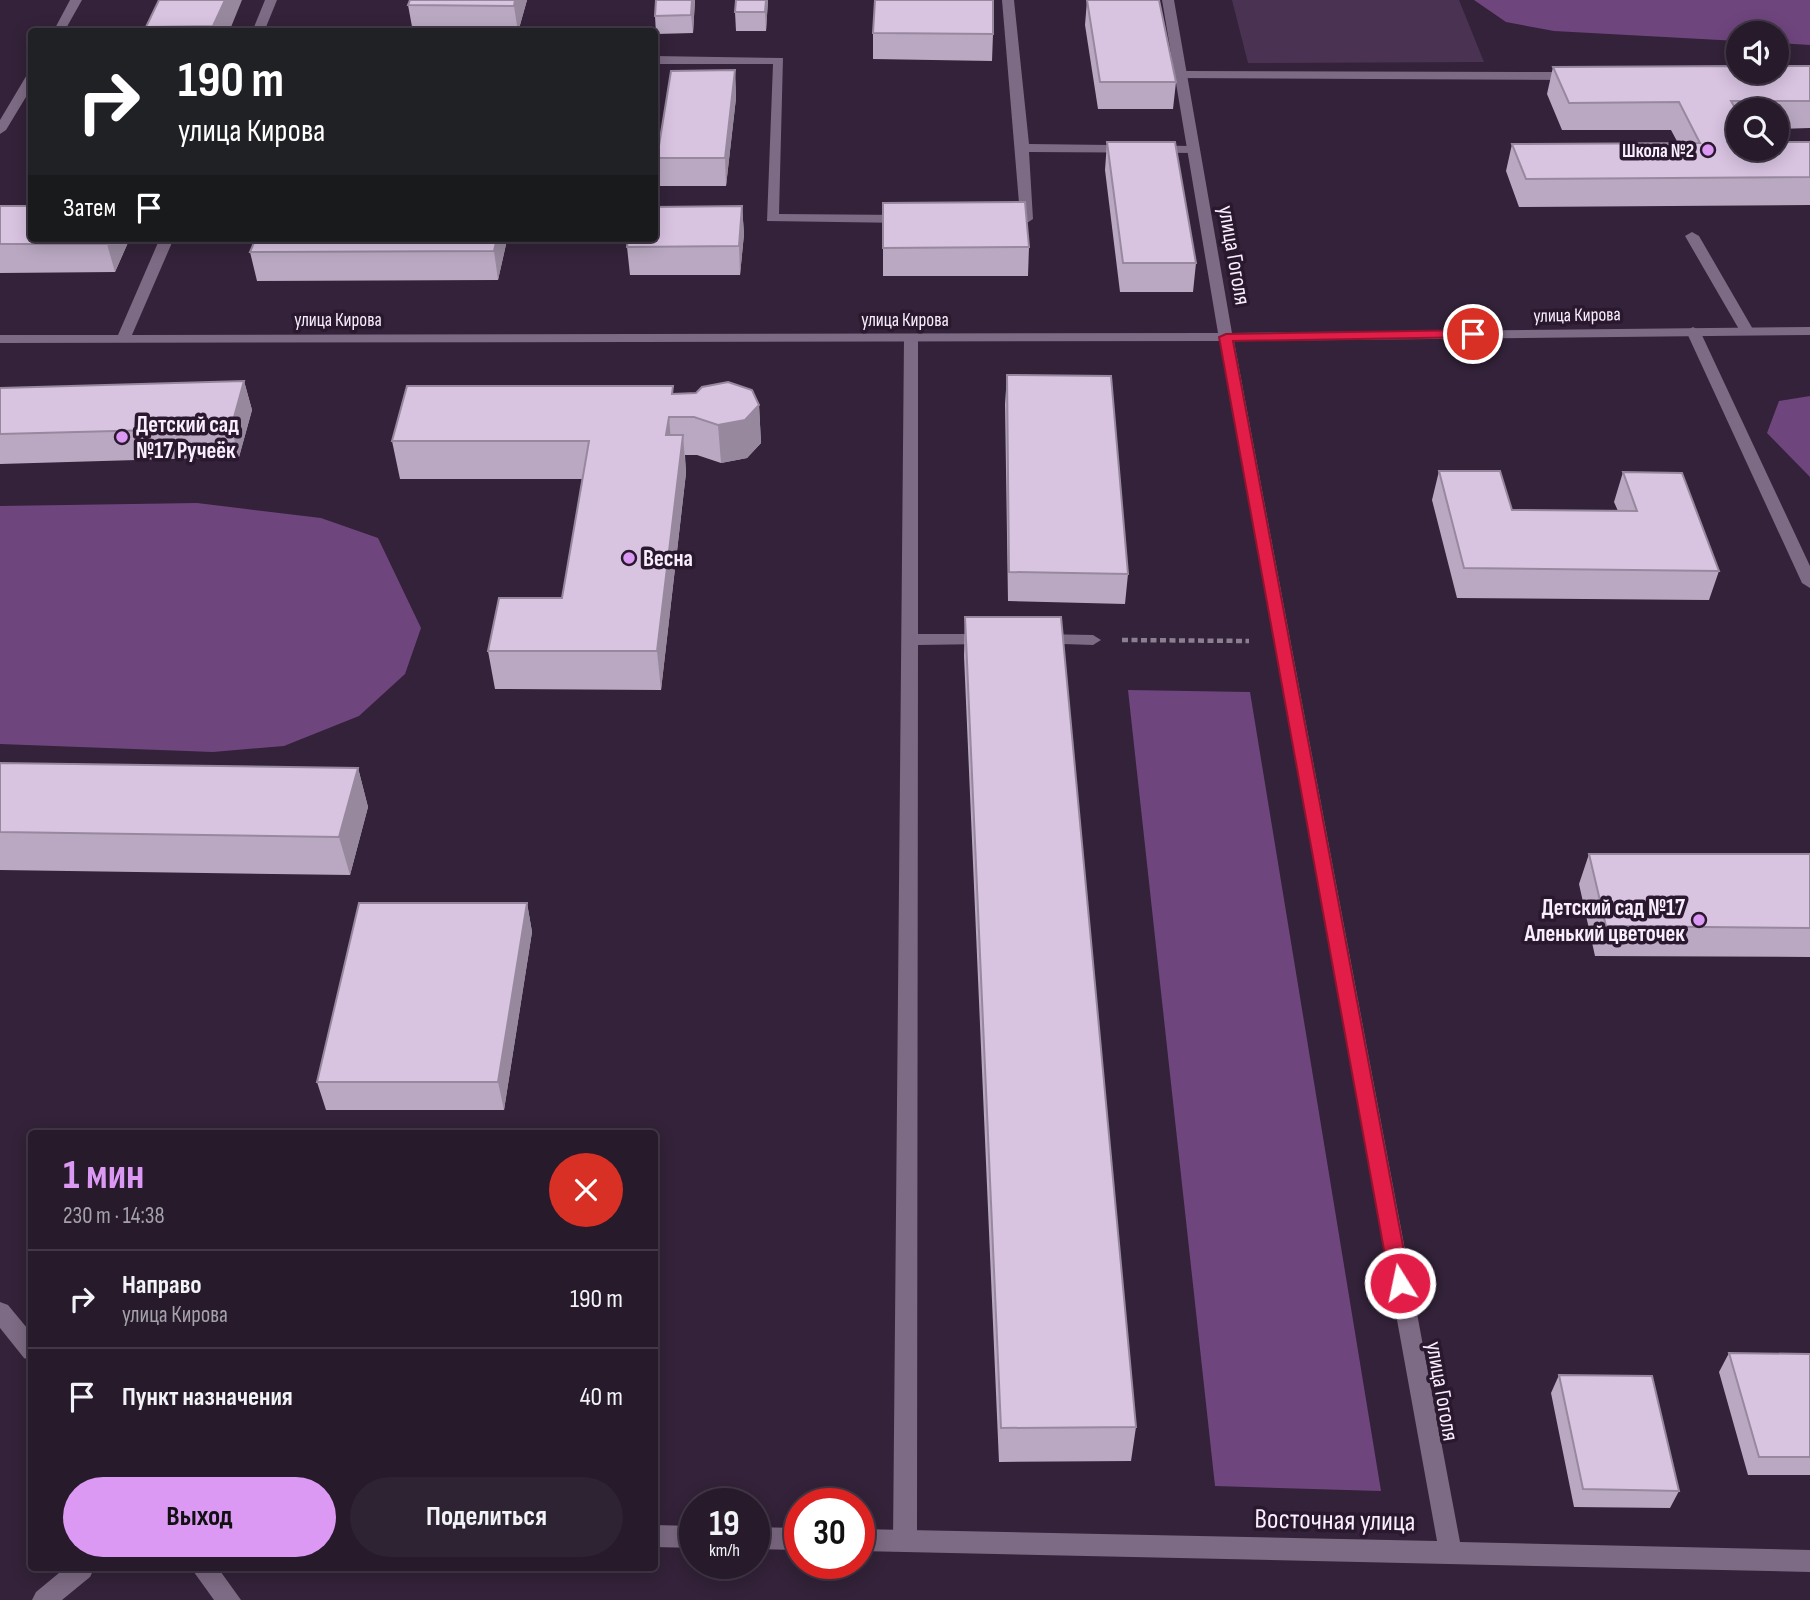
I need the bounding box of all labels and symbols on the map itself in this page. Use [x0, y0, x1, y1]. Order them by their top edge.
place label: Школа №2 [1622, 140, 1694, 163]
marker: Школа №2 [1700, 142, 1716, 158]
street label: улица Гоголя [1212, 203, 1257, 307]
street label: улица Кирова [1533, 303, 1621, 328]
pin [1443, 304, 1503, 364]
street label: улица Кирова [294, 309, 382, 332]
street label: улица Кирова [861, 309, 949, 332]
place label: Детский сад №17 Ручеёк [136, 411, 239, 465]
marker: Детский сад №17 Ручеёк [114, 429, 130, 445]
place label: Весна [643, 545, 693, 573]
marker: Весна [621, 550, 637, 566]
place label: Детский сад №17 Аленький цветочек [1523, 894, 1685, 948]
marker: Детский сад №17 Аленький цветочек [1691, 912, 1707, 928]
position arrow [1363, 1246, 1437, 1320]
street label: улица Гоголя [1420, 1339, 1465, 1443]
speed limit sign: 30 [784, 1488, 875, 1579]
street label: Восточная улица [1254, 1503, 1416, 1538]

